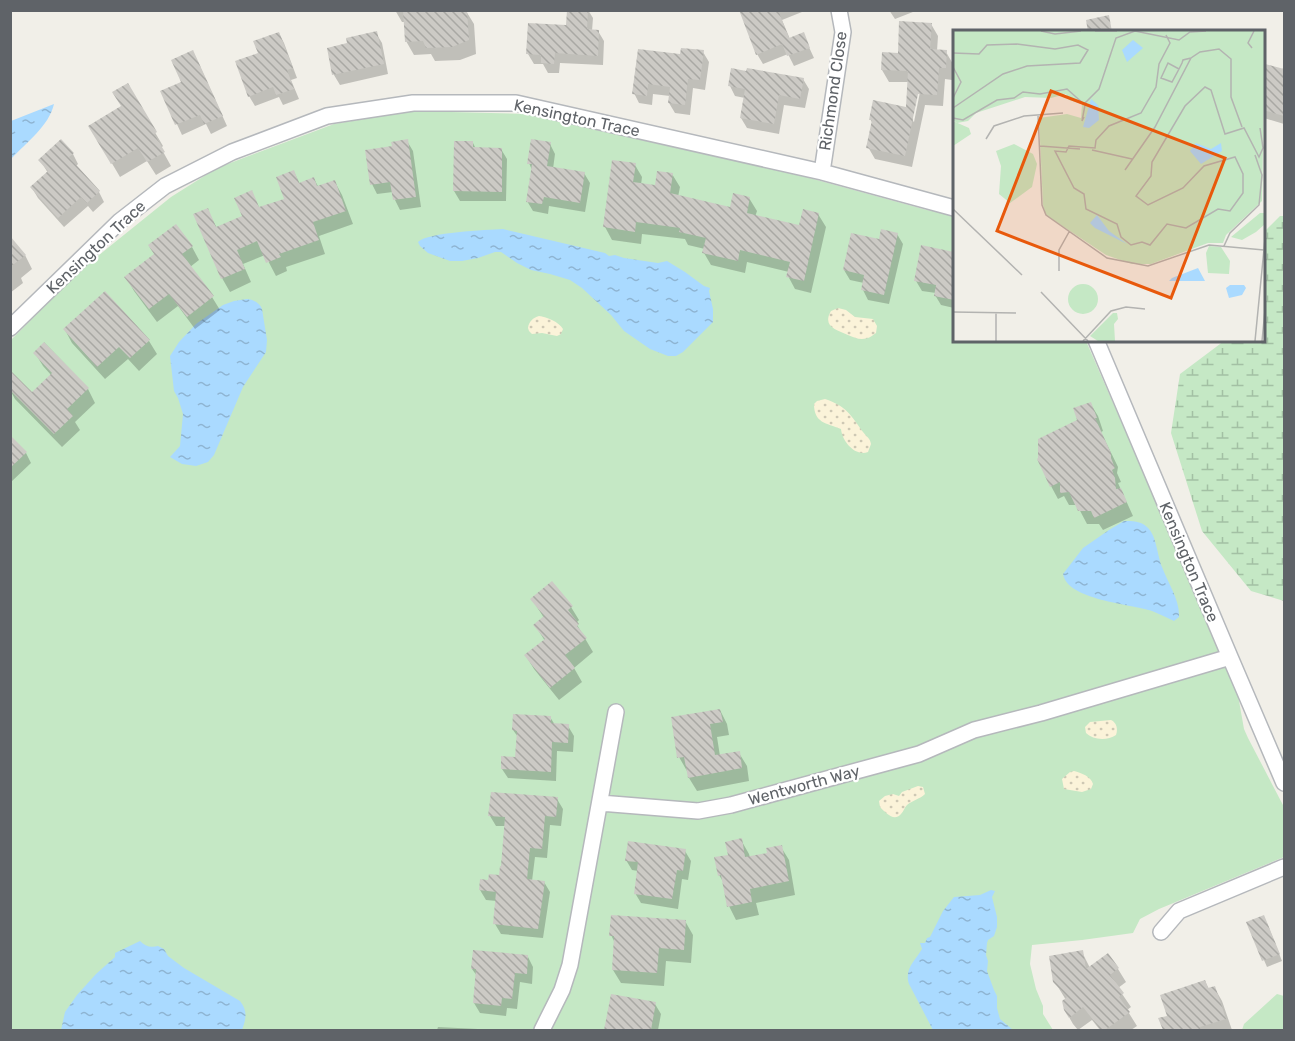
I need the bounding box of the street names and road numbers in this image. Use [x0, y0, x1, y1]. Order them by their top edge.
street label: Richmond Close [815, 30, 851, 152]
street label: Kensington Trace [512, 95, 642, 141]
street label: Kensington Trace [43, 196, 149, 298]
street label: Kensington Trace [1155, 499, 1223, 625]
street label: Wentworth Way [746, 761, 862, 809]

